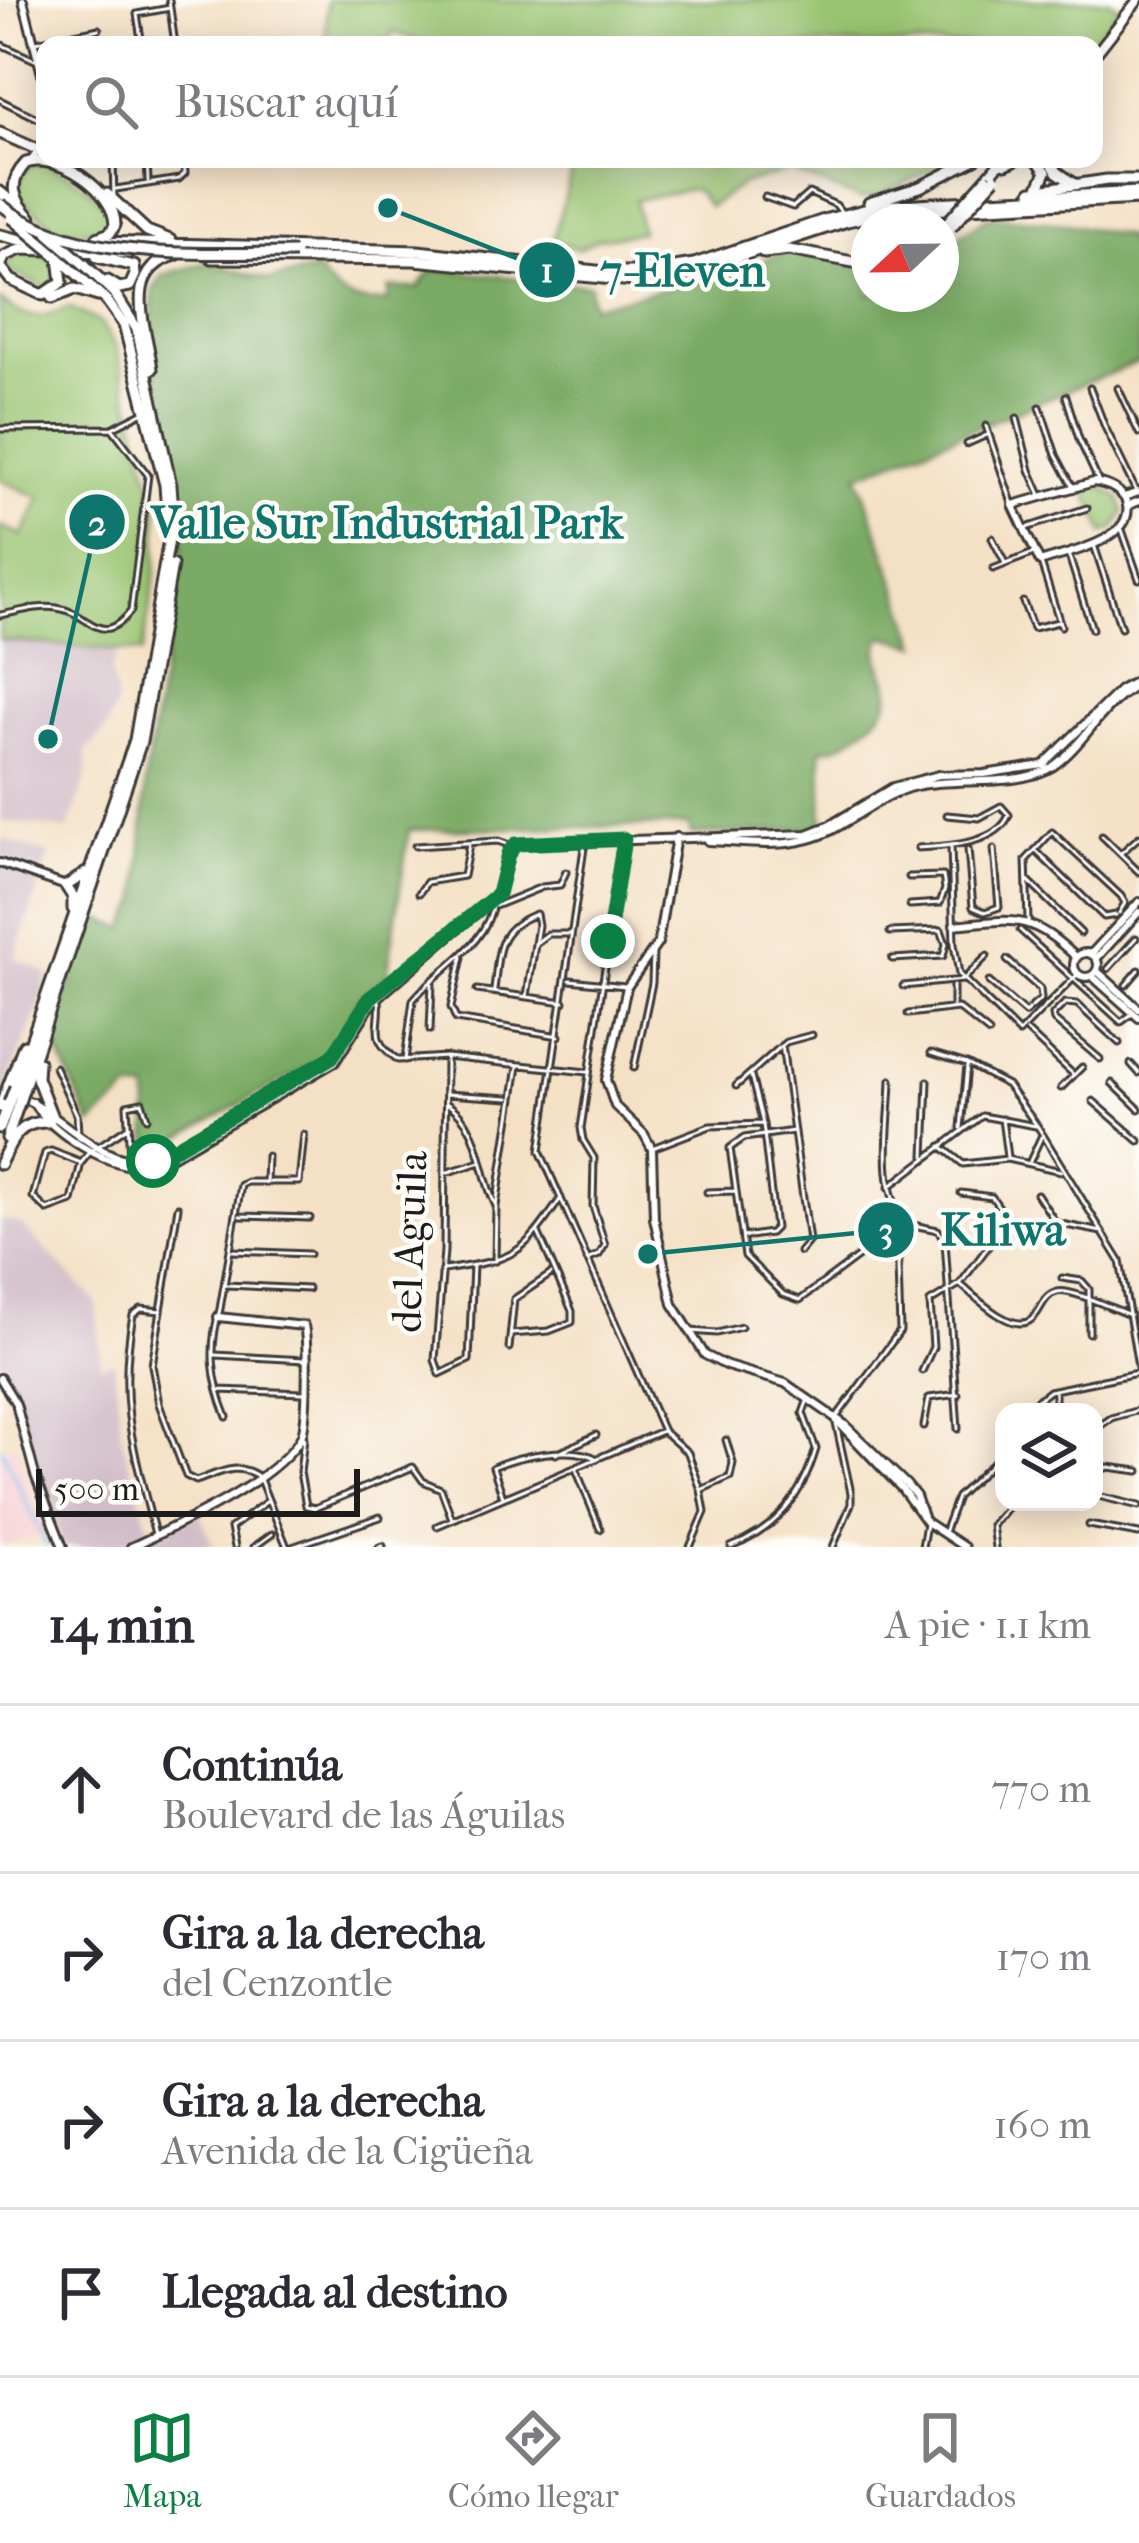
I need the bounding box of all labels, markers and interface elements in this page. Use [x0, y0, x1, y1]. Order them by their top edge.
search box [36, 36, 1103, 168]
icon: search [78, 69, 144, 135]
text: Buscar aquí [174, 76, 398, 129]
north arrow [851, 204, 959, 312]
callout: 7-Eleven [517, 229, 790, 310]
text: 7-Eleven [601, 245, 766, 298]
text: 1 [541, 249, 553, 291]
callout: Valle Sur Industrial Park [67, 481, 647, 562]
text: Valle Sur Industrial Park [150, 497, 625, 550]
text: 2 [88, 502, 106, 544]
route end [581, 914, 635, 968]
route start [126, 1134, 180, 1188]
street label: del Aguila [382, 1150, 438, 1334]
callout: Kiliwa [856, 1189, 1089, 1270]
text: Kiliwa [941, 1204, 1067, 1257]
text: 3 [879, 1209, 893, 1251]
map controls [995, 1403, 1103, 1511]
button: layers [995, 1403, 1103, 1511]
scale bar [36, 1463, 360, 1516]
text: 500 m [54, 1470, 139, 1509]
text: 14 min [48, 1595, 194, 1655]
text: A pie · 1.1 km [885, 1602, 1091, 1648]
text: Continúa [162, 1739, 342, 1792]
icon: ahead [48, 1756, 114, 1822]
text: 770 m [991, 1766, 1091, 1812]
text: Boulevard de las Águilas [162, 1792, 565, 1838]
text: Gira a la derecha [162, 1907, 484, 1960]
icon: right [48, 1924, 114, 1990]
text: 170 m [996, 1934, 1091, 1980]
text: del Cenzontle [162, 1960, 393, 2006]
text: Gira a la derecha [162, 2075, 484, 2128]
icon: right [48, 2092, 114, 2158]
text: 160 m [994, 2102, 1091, 2148]
text: Avenida de la Cigüeña [162, 2128, 533, 2174]
icon: arrive [48, 2260, 114, 2326]
text: Llegada al destino [162, 2266, 508, 2319]
tab: Mapa [123, 2405, 202, 2516]
tab: Cómo llegar [448, 2405, 619, 2516]
tab: Guardados [865, 2405, 1016, 2516]

